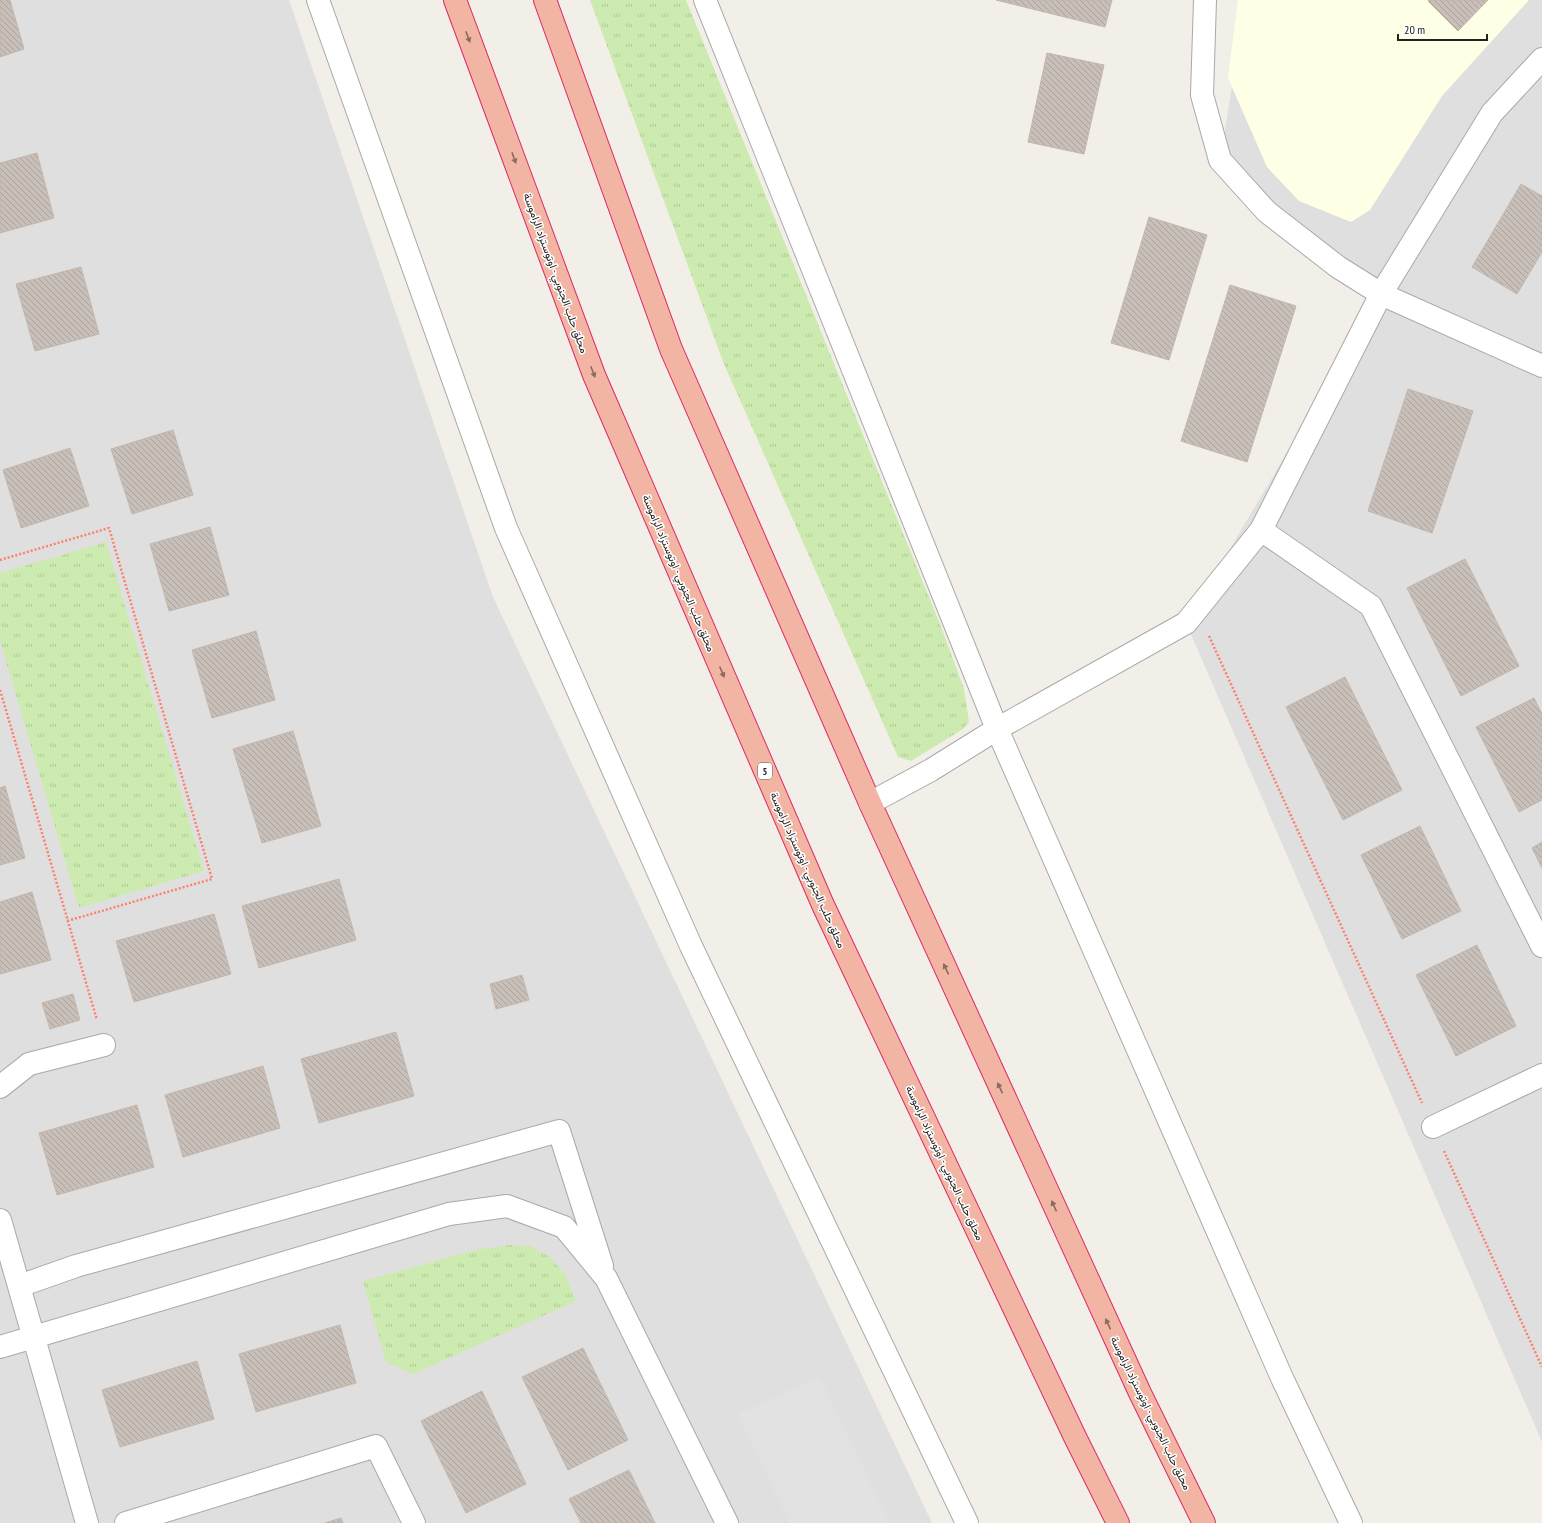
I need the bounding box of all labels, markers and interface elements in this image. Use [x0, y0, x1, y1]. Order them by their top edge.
scale bar [1398, 16, 1487, 42]
text: 20 m [1404, 22, 1425, 37]
one-way arrow [466, 31, 472, 43]
one-way arrow [511, 153, 517, 165]
street label: محلق حلب الجنوبي - اوتوستراد الراموسة [518, 191, 592, 356]
one-way arrow [590, 367, 596, 379]
street label: محلق حلب الجنوبي - اوتوستراد الراموسة [637, 492, 719, 655]
one-way arrow [719, 666, 725, 677]
road number: 5 [758, 763, 772, 779]
street label: محلق حلب الجنوبي - اوتوستراد الراموسة [764, 790, 849, 952]
one-way arrow [942, 963, 948, 975]
one-way arrow [997, 1082, 1003, 1093]
street label: محلق حلب الجنوبي - اوتوستراد الراموسة [900, 1083, 987, 1244]
one-way arrow [1051, 1200, 1057, 1211]
one-way arrow [1105, 1318, 1111, 1330]
street label: محلق حلب الجنوبي - اوتوستراد الراموسة [1105, 1334, 1194, 1494]

